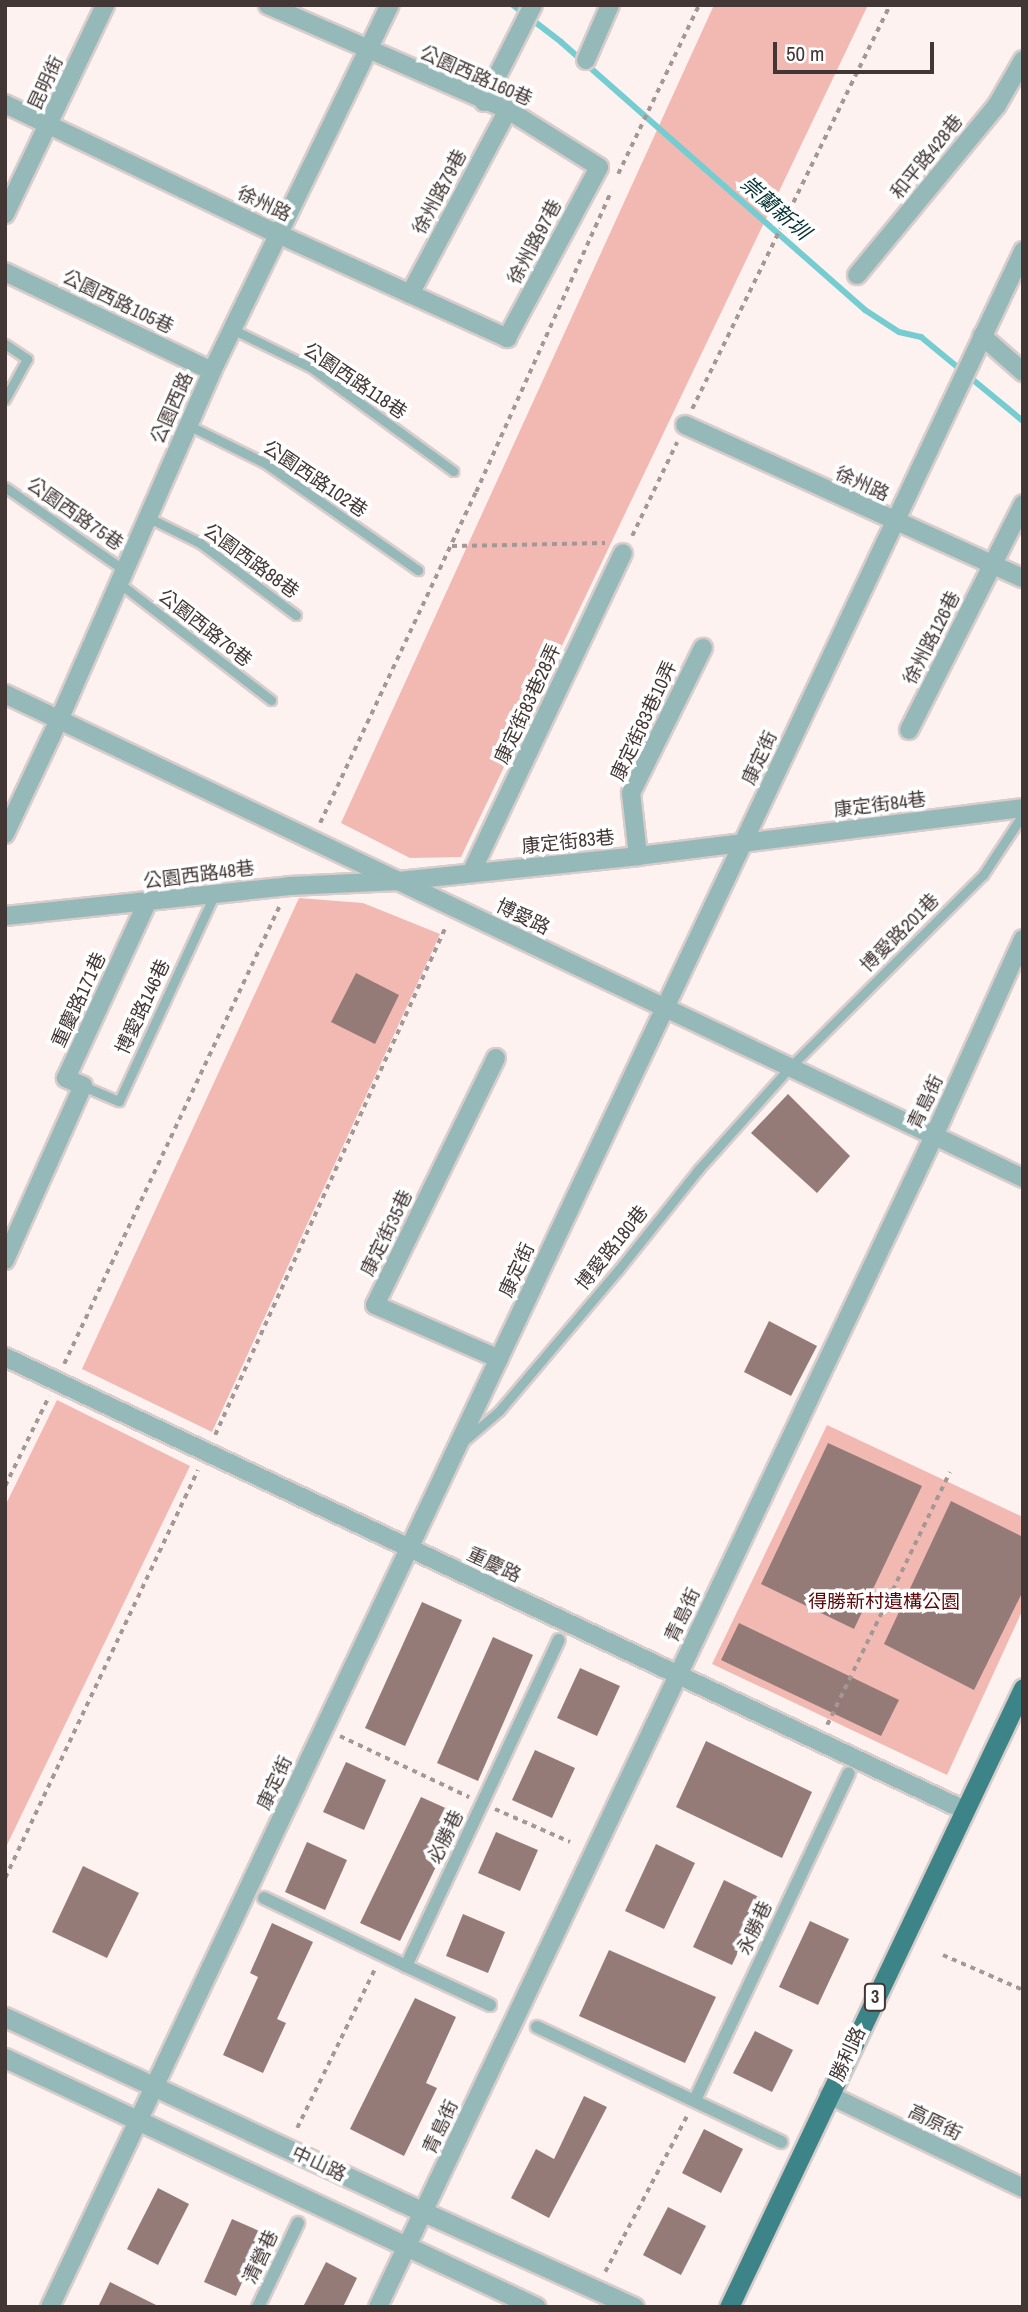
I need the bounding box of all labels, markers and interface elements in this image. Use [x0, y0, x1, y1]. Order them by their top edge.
scale bar [776, 28, 937, 72]
text: 50 m [786, 39, 824, 68]
street label: 公園西路160巷 [416, 41, 536, 111]
street label: 昆明街 [24, 52, 68, 114]
street label: 和平路428巷 [886, 110, 968, 204]
street label: 徐州路79巷 [408, 145, 472, 239]
water label: 崇蘭新圳 [735, 171, 815, 245]
street label: 徐州路 [233, 182, 295, 226]
street label: 徐州路97巷 [503, 195, 567, 289]
street label: 公園西路105巷 [59, 265, 177, 339]
street label: 公園西路118巷 [299, 338, 411, 424]
street label: 公園西路 [146, 369, 198, 447]
street label: 公園西路102巷 [258, 436, 372, 522]
street label: 徐州路 [831, 462, 893, 506]
street label: 公園西路75巷 [22, 472, 128, 556]
street label: 公園西路88巷 [199, 519, 303, 603]
street label: 公園西路76巷 [154, 584, 256, 672]
street label: 徐州路126巷 [899, 587, 965, 689]
street label: 康定街83巷28弄 [490, 640, 566, 768]
street label: 康定街83巷10弄 [606, 657, 682, 785]
street label: 康定街 [738, 727, 782, 789]
street label: 康定街84巷 [832, 788, 928, 822]
street label: 康定街83巷 [520, 826, 616, 858]
street label: 公園西路48巷 [142, 857, 256, 893]
street label: 博愛路201巷 [856, 889, 944, 977]
street label: 博愛路 [492, 894, 554, 940]
street label: 重慶路171巷 [47, 949, 111, 1051]
street label: 博愛路146巷 [111, 956, 175, 1058]
street label: 青島街 [904, 1071, 948, 1133]
street label: 康定街35巷 [356, 1186, 418, 1280]
street label: 博愛路180巷 [571, 1201, 653, 1295]
street label: 康定街 [495, 1239, 539, 1301]
street label: 重慶路 [463, 1543, 525, 1587]
street label: 青島街 [661, 1584, 705, 1646]
park label: 得勝新村遺構公園 [808, 1591, 960, 1613]
street label: 康定街 [253, 1752, 297, 1814]
street label: 必勝巷 [423, 1806, 469, 1868]
street label: 永勝巷 [733, 1897, 777, 1959]
road number: 3 [863, 1982, 887, 2011]
street label: 勝利路 [826, 2023, 870, 2085]
street label: 青島街 [419, 2096, 463, 2158]
street label: 高原街 [904, 2100, 966, 2146]
street label: 中山路 [288, 2142, 350, 2186]
street label: 清營巷 [239, 2226, 283, 2288]

